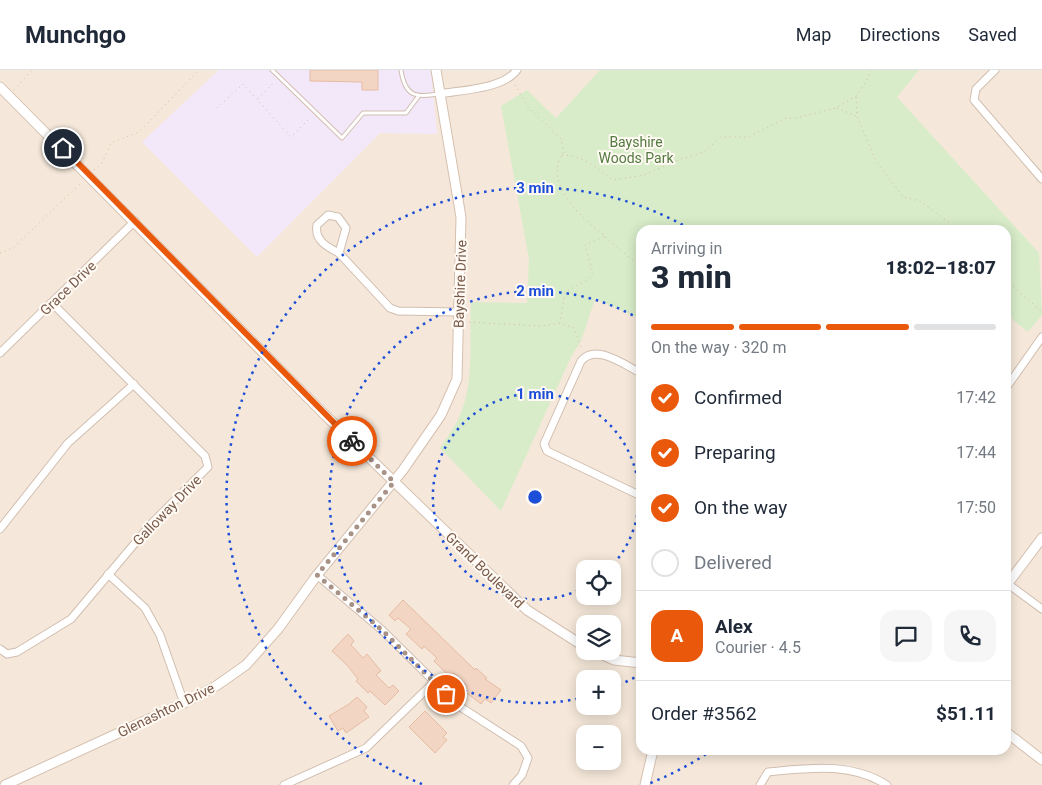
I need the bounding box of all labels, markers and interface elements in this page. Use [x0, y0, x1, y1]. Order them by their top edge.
text: Munchgo [25, 21, 126, 49]
text: Map [796, 24, 831, 45]
text: Directions [859, 24, 940, 45]
text: Saved [968, 24, 1017, 45]
pin [42, 127, 84, 169]
icon: home [49, 134, 77, 162]
park label: Bayshire Woods Park [599, 134, 674, 166]
text: 3 min [516, 179, 554, 197]
text: Arriving in [651, 239, 722, 258]
street label: Bayshire Drive [450, 240, 470, 328]
text: 18:02–18:07 [885, 256, 996, 279]
street label: Grace Drive [37, 257, 99, 319]
text: 3 min [651, 258, 732, 296]
text: 2 min [516, 282, 554, 300]
text: On the way · 320 m [651, 338, 787, 357]
icon: check [651, 384, 679, 412]
text: 1 min [516, 385, 554, 403]
text: Confirmed [694, 386, 782, 409]
text: 17:42 [956, 388, 996, 407]
courier [327, 416, 377, 466]
icon: bike [338, 427, 366, 455]
icon: check [651, 439, 679, 467]
text: Preparing [694, 441, 776, 464]
text: 17:44 [956, 443, 996, 462]
street label: Galloway Drive [129, 472, 205, 548]
centre of rings [526, 488, 544, 506]
icon: check [651, 494, 679, 522]
text: On the way [694, 496, 787, 519]
text: 17:50 [956, 498, 996, 517]
street label: Grand Boulevard [443, 529, 527, 611]
text: Delivered [694, 551, 772, 574]
map controls [576, 560, 621, 770]
button: locate [576, 560, 621, 605]
button: chat [880, 610, 932, 662]
button: phone [944, 610, 996, 662]
button: layers [576, 615, 621, 660]
text: Alex [715, 615, 753, 638]
text: A [671, 624, 683, 647]
text: Courier · 4.5 [715, 638, 801, 657]
button: + [576, 670, 621, 715]
pin [425, 673, 467, 715]
street label: Glenashton Drive [115, 680, 217, 740]
icon: bag [432, 680, 460, 708]
text: Order #3562 [651, 702, 757, 725]
text: $51.11 [936, 702, 996, 725]
button: − [576, 725, 621, 770]

